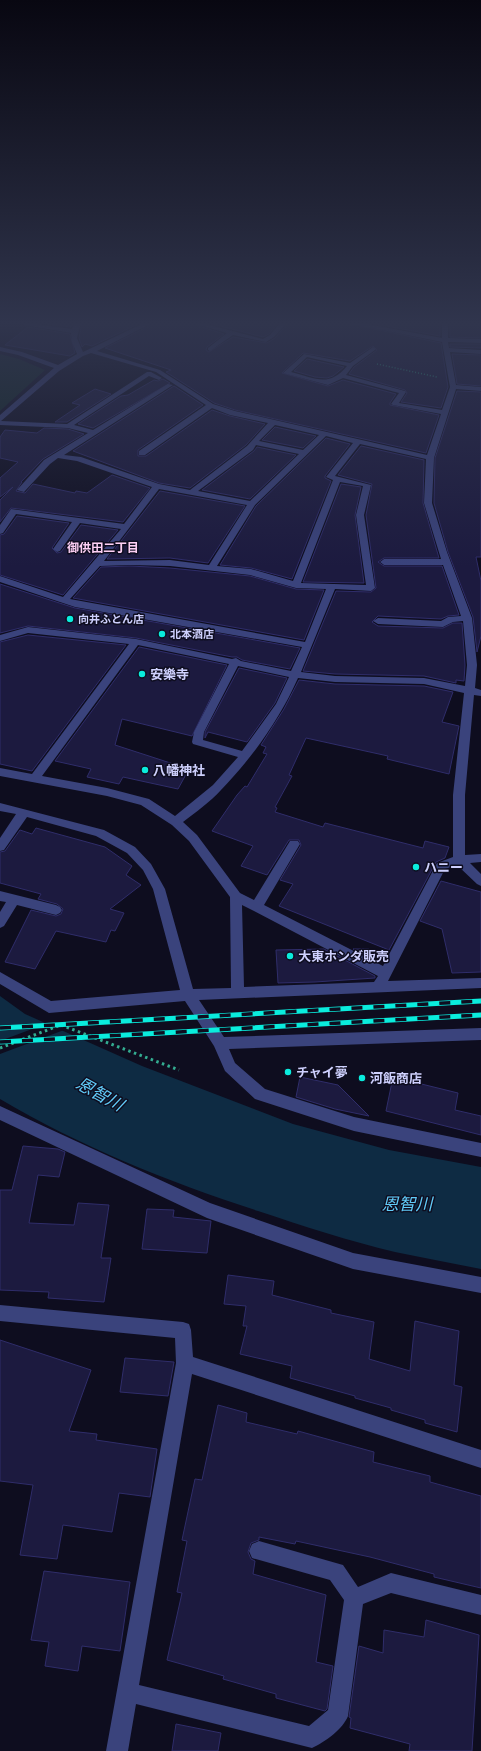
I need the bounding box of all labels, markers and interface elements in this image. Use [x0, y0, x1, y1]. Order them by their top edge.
district label: 御供田二丁目 [67, 540, 139, 556]
place label: 向井ふとん店 [78, 612, 144, 626]
marker: 向井ふとん店 [65, 614, 75, 624]
place label: 北本酒店 [170, 627, 214, 641]
marker: 北本酒店 [157, 629, 167, 639]
place label: 安樂寺 [150, 666, 189, 683]
marker: 安樂寺 [137, 669, 147, 679]
place label: 八幡神社 [153, 762, 205, 779]
marker: 八幡神社 [140, 765, 150, 775]
place label: ハニー [424, 859, 463, 876]
marker: ハニー [411, 862, 421, 872]
place label: 大東ホンダ販売 [298, 948, 389, 965]
marker: 大東ホンダ販売 [285, 951, 295, 961]
place label: チャイ夢 [296, 1064, 348, 1081]
marker: チャイ夢 [283, 1067, 293, 1077]
place label: 河飯商店 [370, 1070, 422, 1087]
water label: 恩智川 [72, 1072, 129, 1117]
marker: 河飯商店 [357, 1073, 367, 1083]
water label: 恩智川 [382, 1193, 434, 1215]

